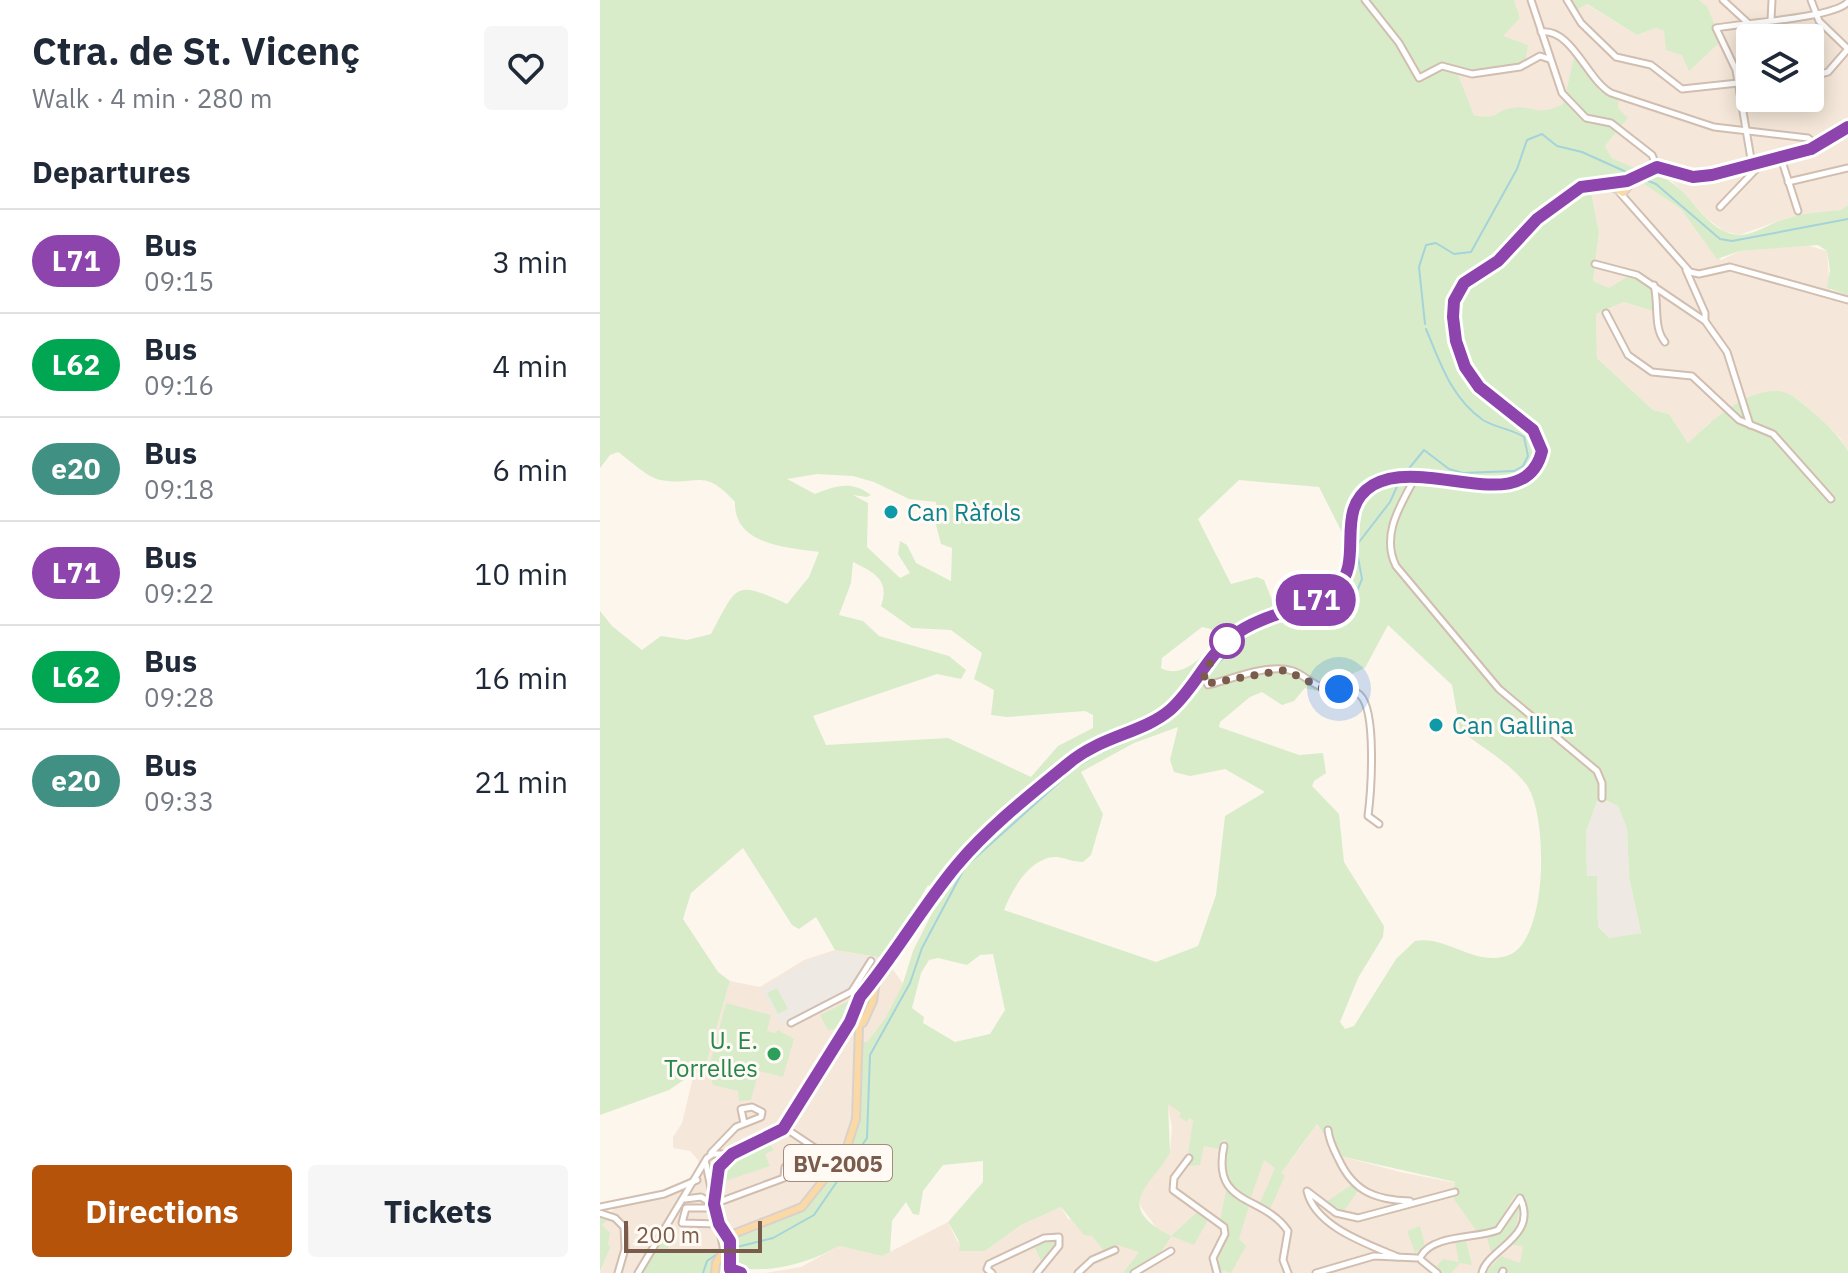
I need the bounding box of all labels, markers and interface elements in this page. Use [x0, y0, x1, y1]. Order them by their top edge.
map controls [1736, 24, 1824, 112]
button: layers [1736, 24, 1824, 112]
text: Ctra. de St. Vicenç [32, 26, 360, 75]
button: heart [484, 26, 568, 110]
text: Walk · 4 min · 280 m [32, 81, 272, 115]
text: Departures [32, 152, 191, 191]
text: Bus [144, 225, 197, 264]
text: L71 [52, 242, 100, 279]
text: 3 min [492, 242, 568, 281]
text: 09:15 [144, 264, 214, 298]
text: Bus [144, 329, 197, 368]
text: L62 [52, 346, 100, 383]
text: 4 min [492, 346, 568, 385]
text: 09:16 [144, 368, 214, 402]
text: Bus [144, 433, 197, 472]
text: e20 [51, 450, 101, 487]
text: 6 min [492, 450, 568, 489]
text: 09:18 [144, 472, 214, 506]
place label: Can Ràfols [907, 496, 1021, 528]
marker: Can Ràfols [882, 503, 900, 521]
text: Bus [144, 537, 197, 576]
text: L71 [52, 554, 100, 591]
text: 10 min [474, 554, 568, 593]
line badge: L71 [1270, 574, 1362, 626]
text: 09:22 [144, 576, 214, 610]
text: L71 [1292, 581, 1340, 618]
unlabelled marker [1210, 624, 1244, 658]
text: Bus [144, 641, 197, 680]
text: L62 [52, 658, 100, 695]
text: 16 min [474, 658, 568, 697]
your location [1319, 669, 1359, 709]
text: 09:28 [144, 680, 214, 714]
place label: Can Gallina [1452, 709, 1574, 741]
marker: Can Gallina [1427, 716, 1445, 734]
text: Bus [144, 745, 197, 784]
text: e20 [51, 762, 101, 799]
text: 21 min [474, 762, 568, 801]
text: 09:33 [144, 784, 214, 818]
place label: U. E. Torrelles [664, 1024, 758, 1084]
marker: U. E. Torrelles [765, 1045, 783, 1063]
road number: BV-2005 [784, 1145, 892, 1181]
button: Directions [32, 1165, 292, 1257]
button: Tickets [308, 1165, 568, 1257]
scale bar [624, 1217, 762, 1253]
text: 200 m [636, 1220, 700, 1249]

